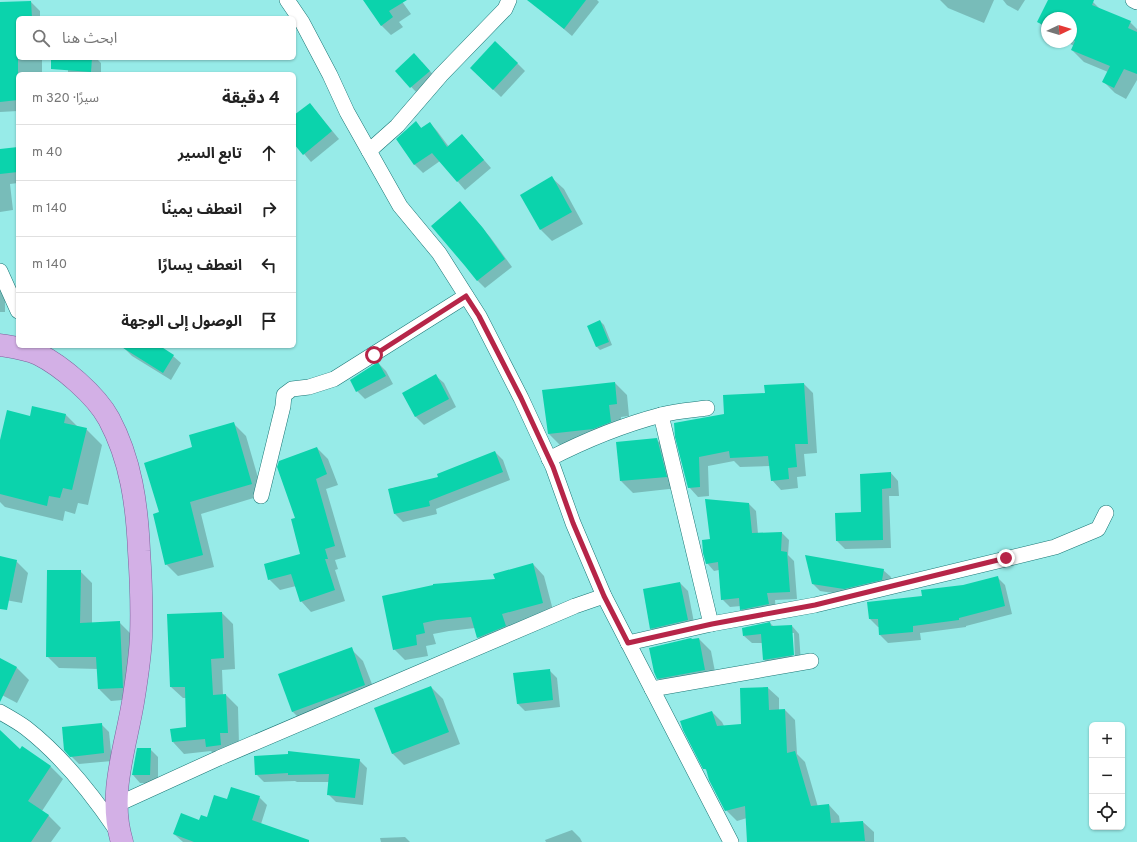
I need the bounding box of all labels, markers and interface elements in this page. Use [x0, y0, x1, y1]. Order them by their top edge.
north arrow [1041, 12, 1077, 48]
search box [16, 16, 296, 60]
icon: search [30, 27, 52, 49]
text: ابحث هنا [62, 30, 117, 49]
text: 4 دقيقة [222, 88, 280, 110]
text: سيرًا · 320 m [32, 91, 99, 107]
icon: ahead [258, 142, 280, 164]
text: 40 m [32, 145, 63, 161]
text: تابع السير [178, 145, 242, 164]
icon: right [258, 198, 280, 220]
text: 140 m [32, 201, 67, 217]
text: انعطف يمينًا [162, 201, 242, 220]
icon: left [258, 254, 280, 276]
text: 140 m [32, 257, 67, 273]
text: انعطف يسارًا [158, 257, 242, 276]
icon: arrive [258, 310, 280, 332]
text: الوصول إلى الوجهة [121, 313, 242, 332]
route start [365, 346, 383, 364]
route end [997, 549, 1015, 567]
map controls [1089, 722, 1125, 830]
button: + [1089, 722, 1125, 758]
button: − [1089, 758, 1125, 794]
button: locate [1089, 794, 1125, 830]

